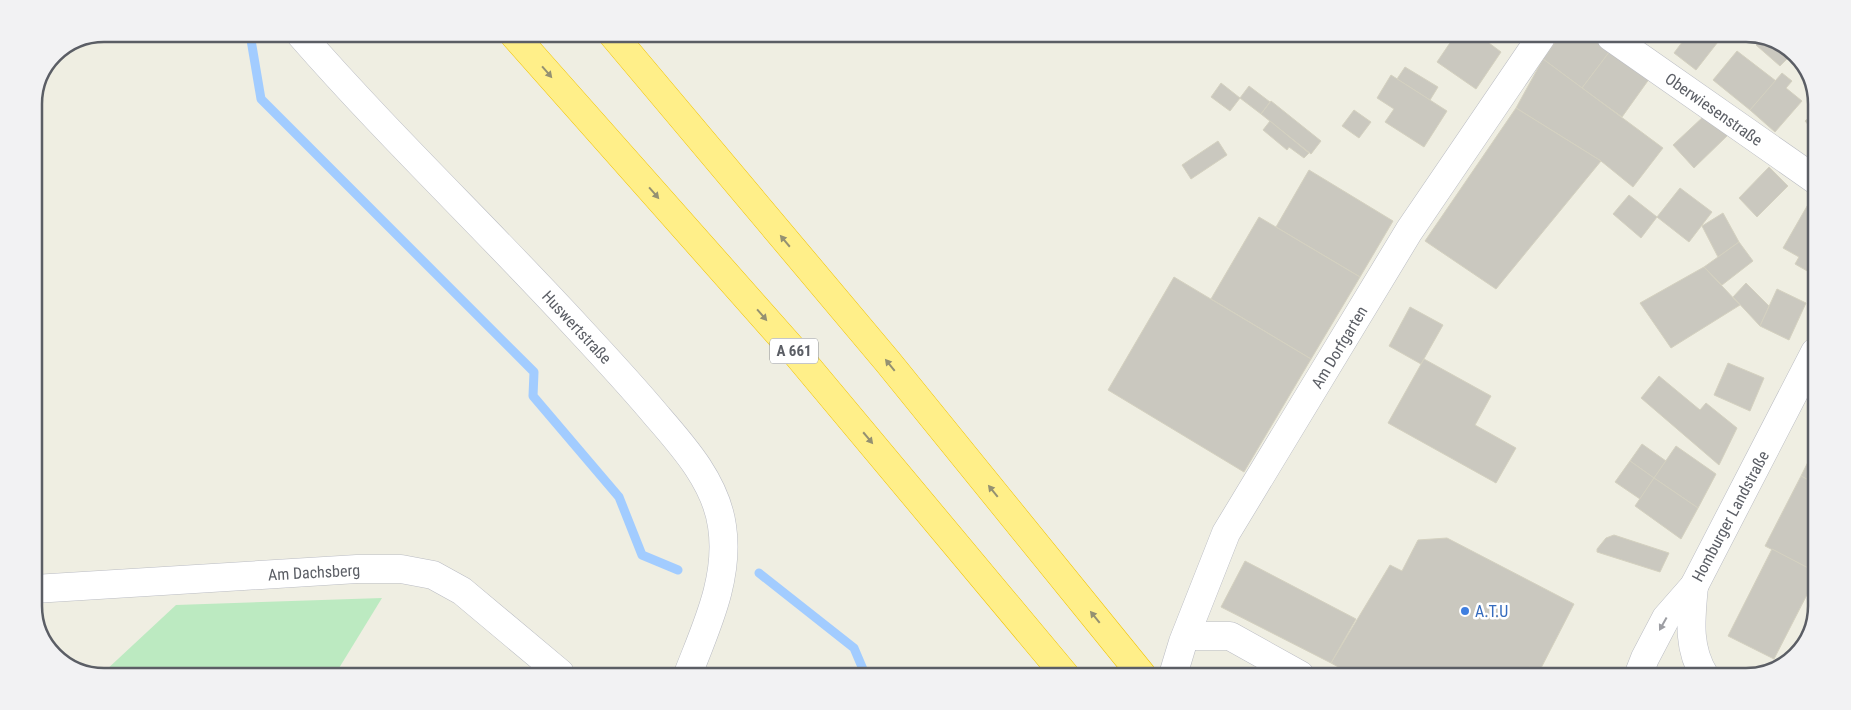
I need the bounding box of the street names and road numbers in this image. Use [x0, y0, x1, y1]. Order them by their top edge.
street label: Oberwiesenstraße [1661, 69, 1766, 150]
street label: Huswertstraße [538, 287, 615, 368]
street label: Am Dorfgarten [1307, 303, 1371, 392]
road number: A 661 [770, 338, 818, 364]
street label: Homburger Landstraße [1688, 448, 1773, 585]
street label: Am Dachsberg [268, 561, 361, 584]

